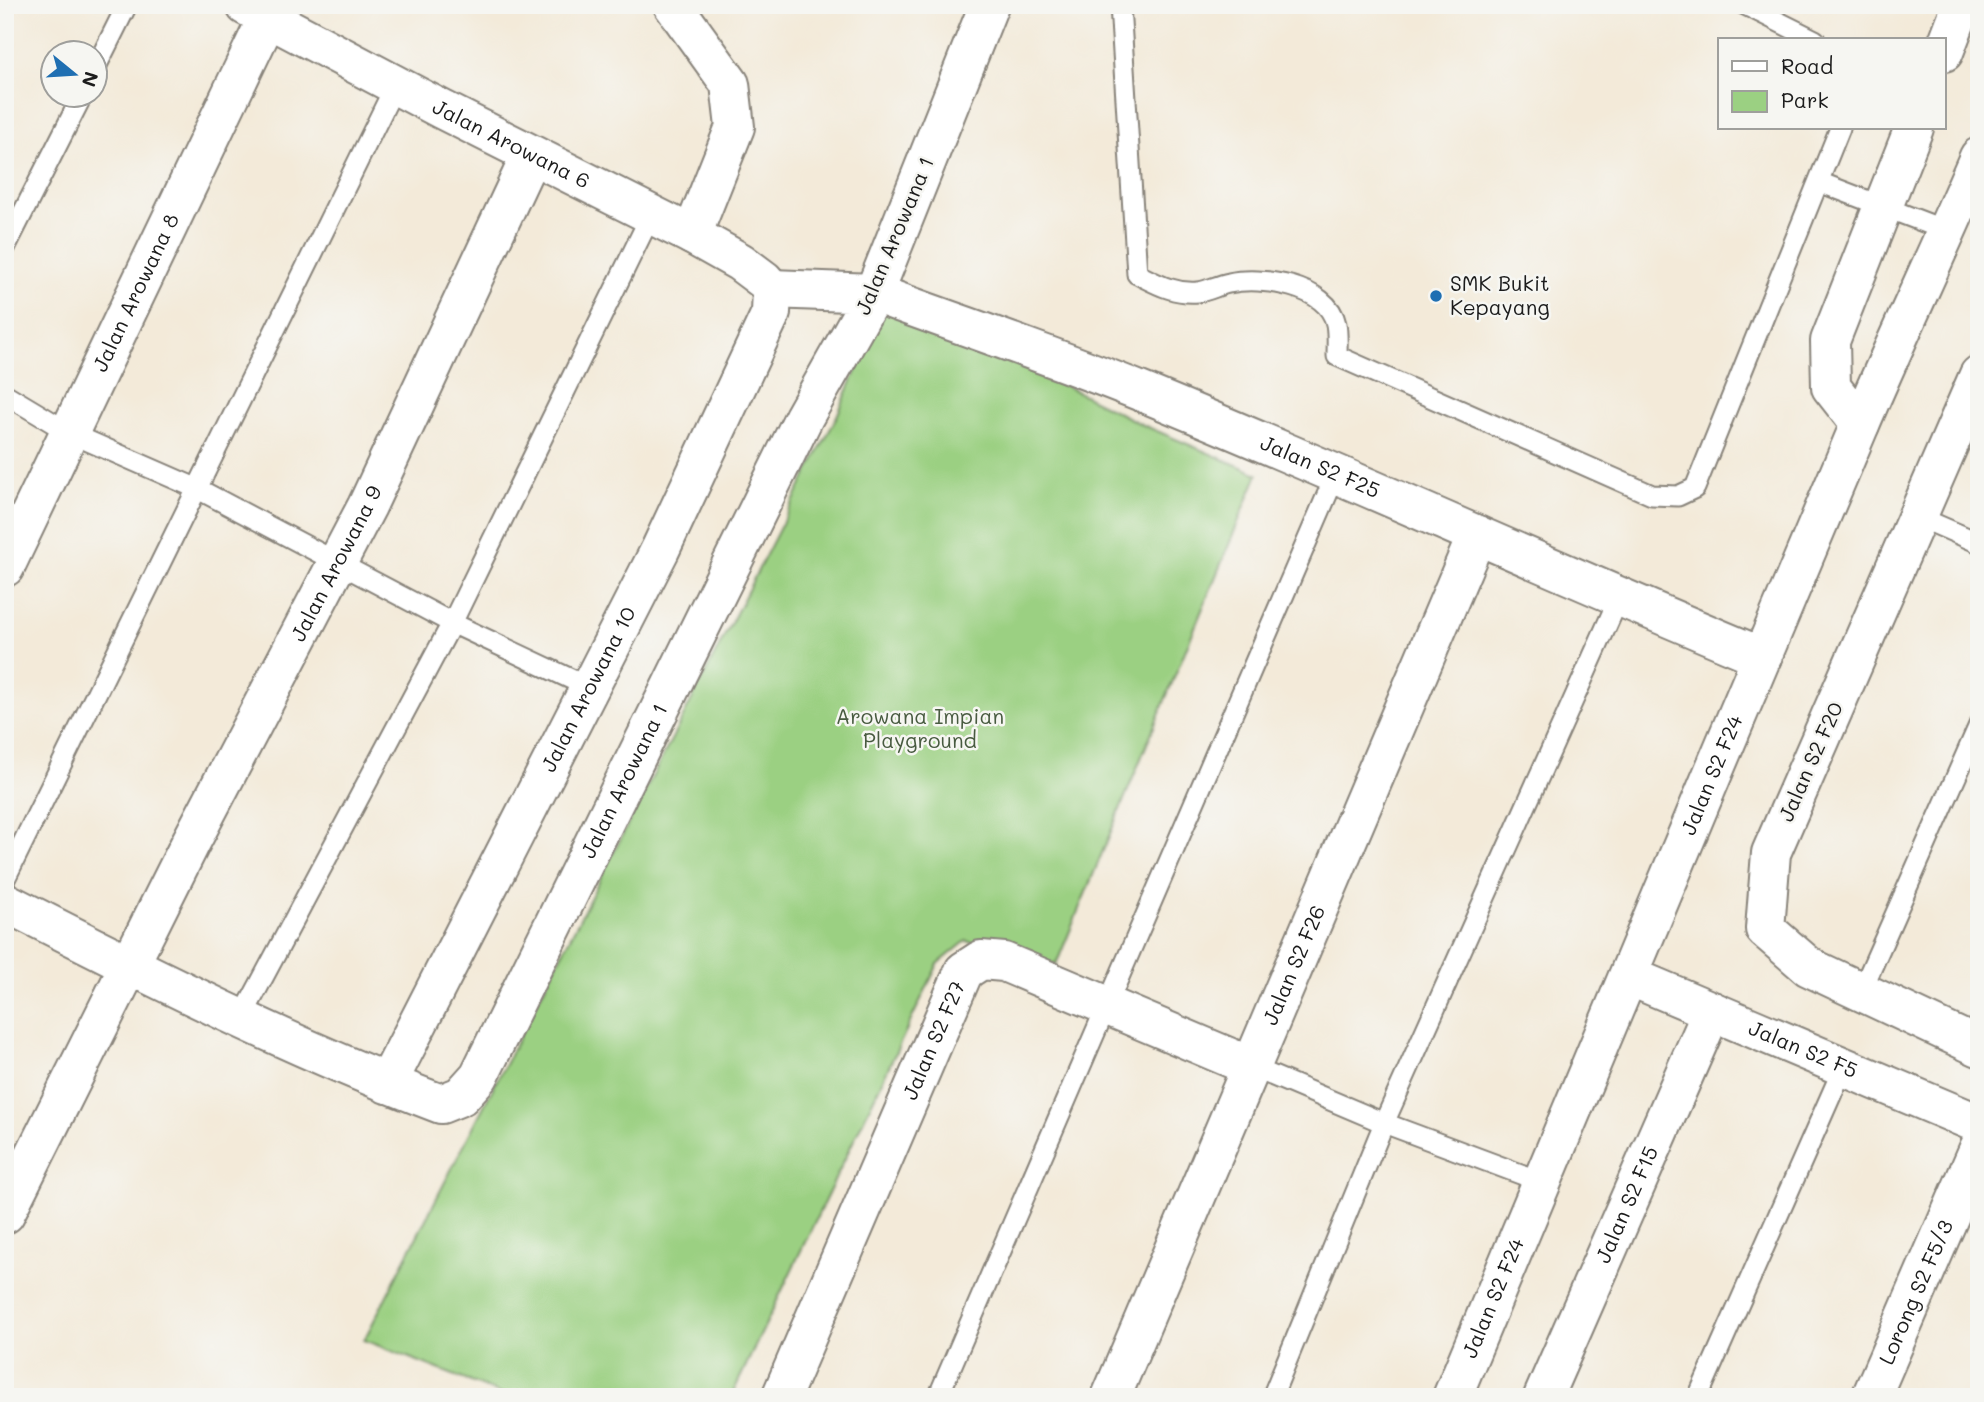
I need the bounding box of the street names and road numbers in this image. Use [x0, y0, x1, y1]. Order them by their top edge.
street label: Jalan Arowana 6 [429, 92, 595, 194]
street label: Jalan Arowana 1 [848, 152, 939, 319]
street label: Jalan Arowana 8 [85, 208, 184, 376]
street label: Jalan S2 F25 [1257, 428, 1384, 503]
street label: Jalan Arowana 9 [284, 481, 387, 646]
street label: Jalan Arowana 10 [534, 602, 641, 776]
street label: Jalan S2 F20 [1771, 697, 1848, 825]
street label: Jalan Arowana 1 [574, 699, 673, 862]
street label: Jalan S2 F24 [1674, 710, 1748, 839]
street label: Jalan S2 F26 [1256, 901, 1330, 1029]
street label: Jalan S2 F27 [895, 976, 970, 1103]
street label: Jalan S2 F5 [1745, 1013, 1862, 1083]
street label: Jalan S2 F15 [1588, 1141, 1663, 1267]
street label: Lorong S2 F5/3 [1872, 1215, 1958, 1368]
street label: Jalan S2 F24 [1455, 1233, 1529, 1362]

